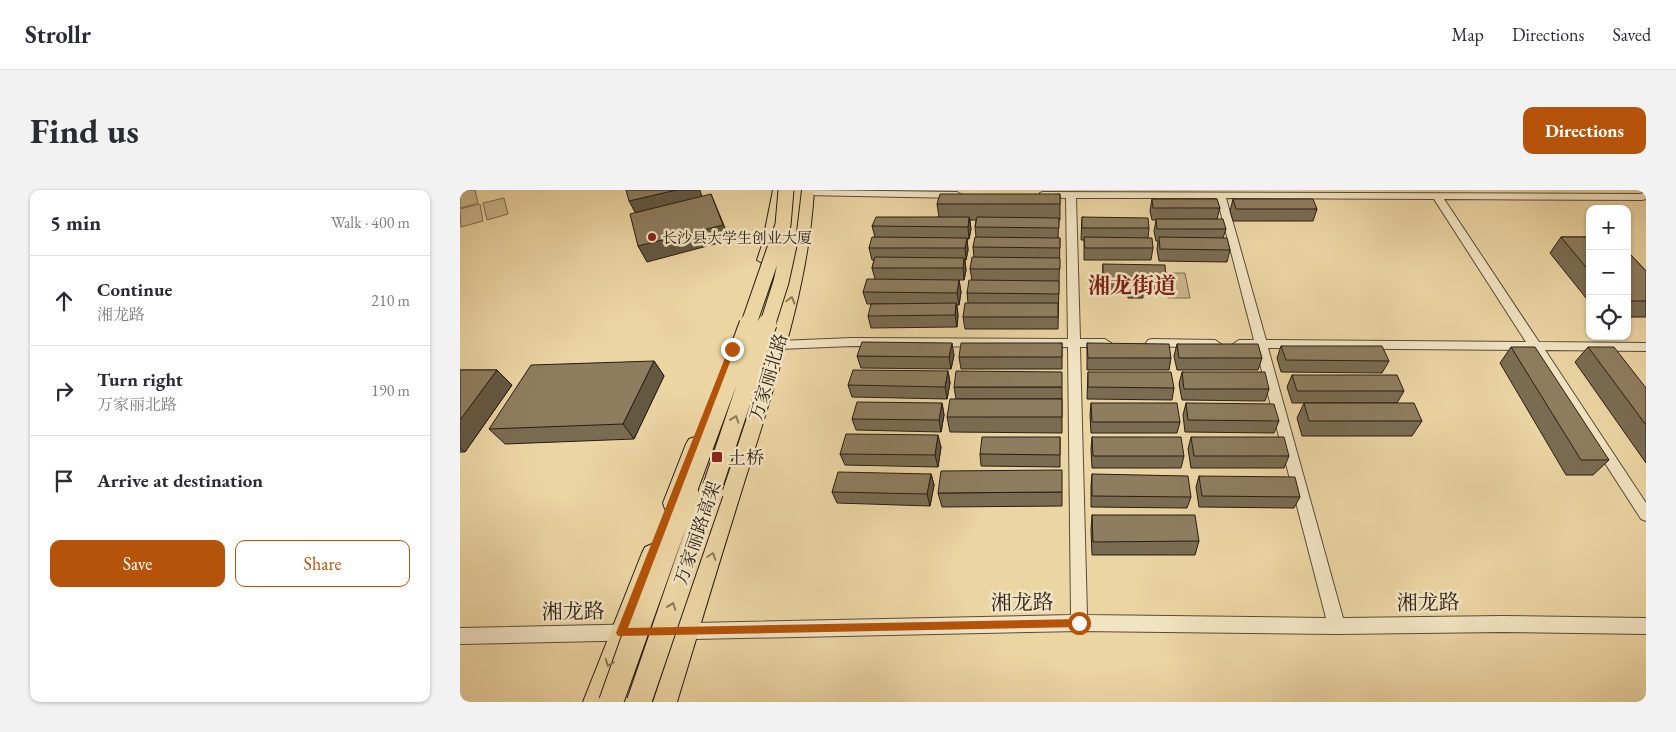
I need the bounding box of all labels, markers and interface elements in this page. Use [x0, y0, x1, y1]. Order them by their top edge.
text: Strollr [25, 19, 91, 50]
text: Map [1452, 23, 1484, 46]
text: Directions [1512, 23, 1584, 46]
text: Saved [1612, 23, 1651, 46]
button: Directions [1523, 107, 1646, 154]
text: Find us [30, 108, 139, 153]
map controls [1586, 205, 1631, 340]
button: + [1586, 205, 1631, 250]
text: 5 min [50, 209, 101, 236]
text: Walk · 400 m [331, 212, 410, 233]
place label: 长沙县大学生创业大厦 [662, 228, 812, 247]
marker: 长沙县大学生创业大厦 [646, 231, 658, 243]
button: − [1586, 250, 1631, 295]
district label: 湘龙街道 [1088, 271, 1176, 300]
text: Continue [97, 277, 172, 302]
icon: ahead [50, 287, 78, 315]
text: 210 m [371, 290, 410, 311]
button: locate [1586, 295, 1631, 340]
one-way arrow [786, 297, 796, 305]
text: 湘龙路 [97, 304, 145, 325]
street label: 万家丽北路 [744, 331, 792, 423]
route end [721, 338, 744, 361]
text: Turn right [97, 367, 183, 392]
icon: right [50, 377, 78, 405]
text: 190 m [371, 380, 410, 401]
text: 万家丽北路 [97, 394, 177, 415]
one-way arrow [730, 416, 740, 424]
place label: 土桥 [728, 446, 764, 469]
marker: 土桥 [710, 450, 724, 464]
icon: arrive [50, 467, 78, 495]
text: Arrive at destination [97, 468, 263, 493]
street label: 万家丽路高架 [669, 478, 725, 588]
button: Save [50, 540, 225, 587]
button: Share [235, 540, 410, 587]
one-way arrow [706, 552, 716, 560]
street label: 湘龙路 [990, 588, 1054, 616]
street label: 湘龙路 [1396, 588, 1460, 616]
street label: 湘龙路 [541, 597, 605, 625]
one-way arrow [666, 602, 676, 611]
route start [1068, 612, 1091, 635]
one-way arrow [605, 659, 615, 667]

